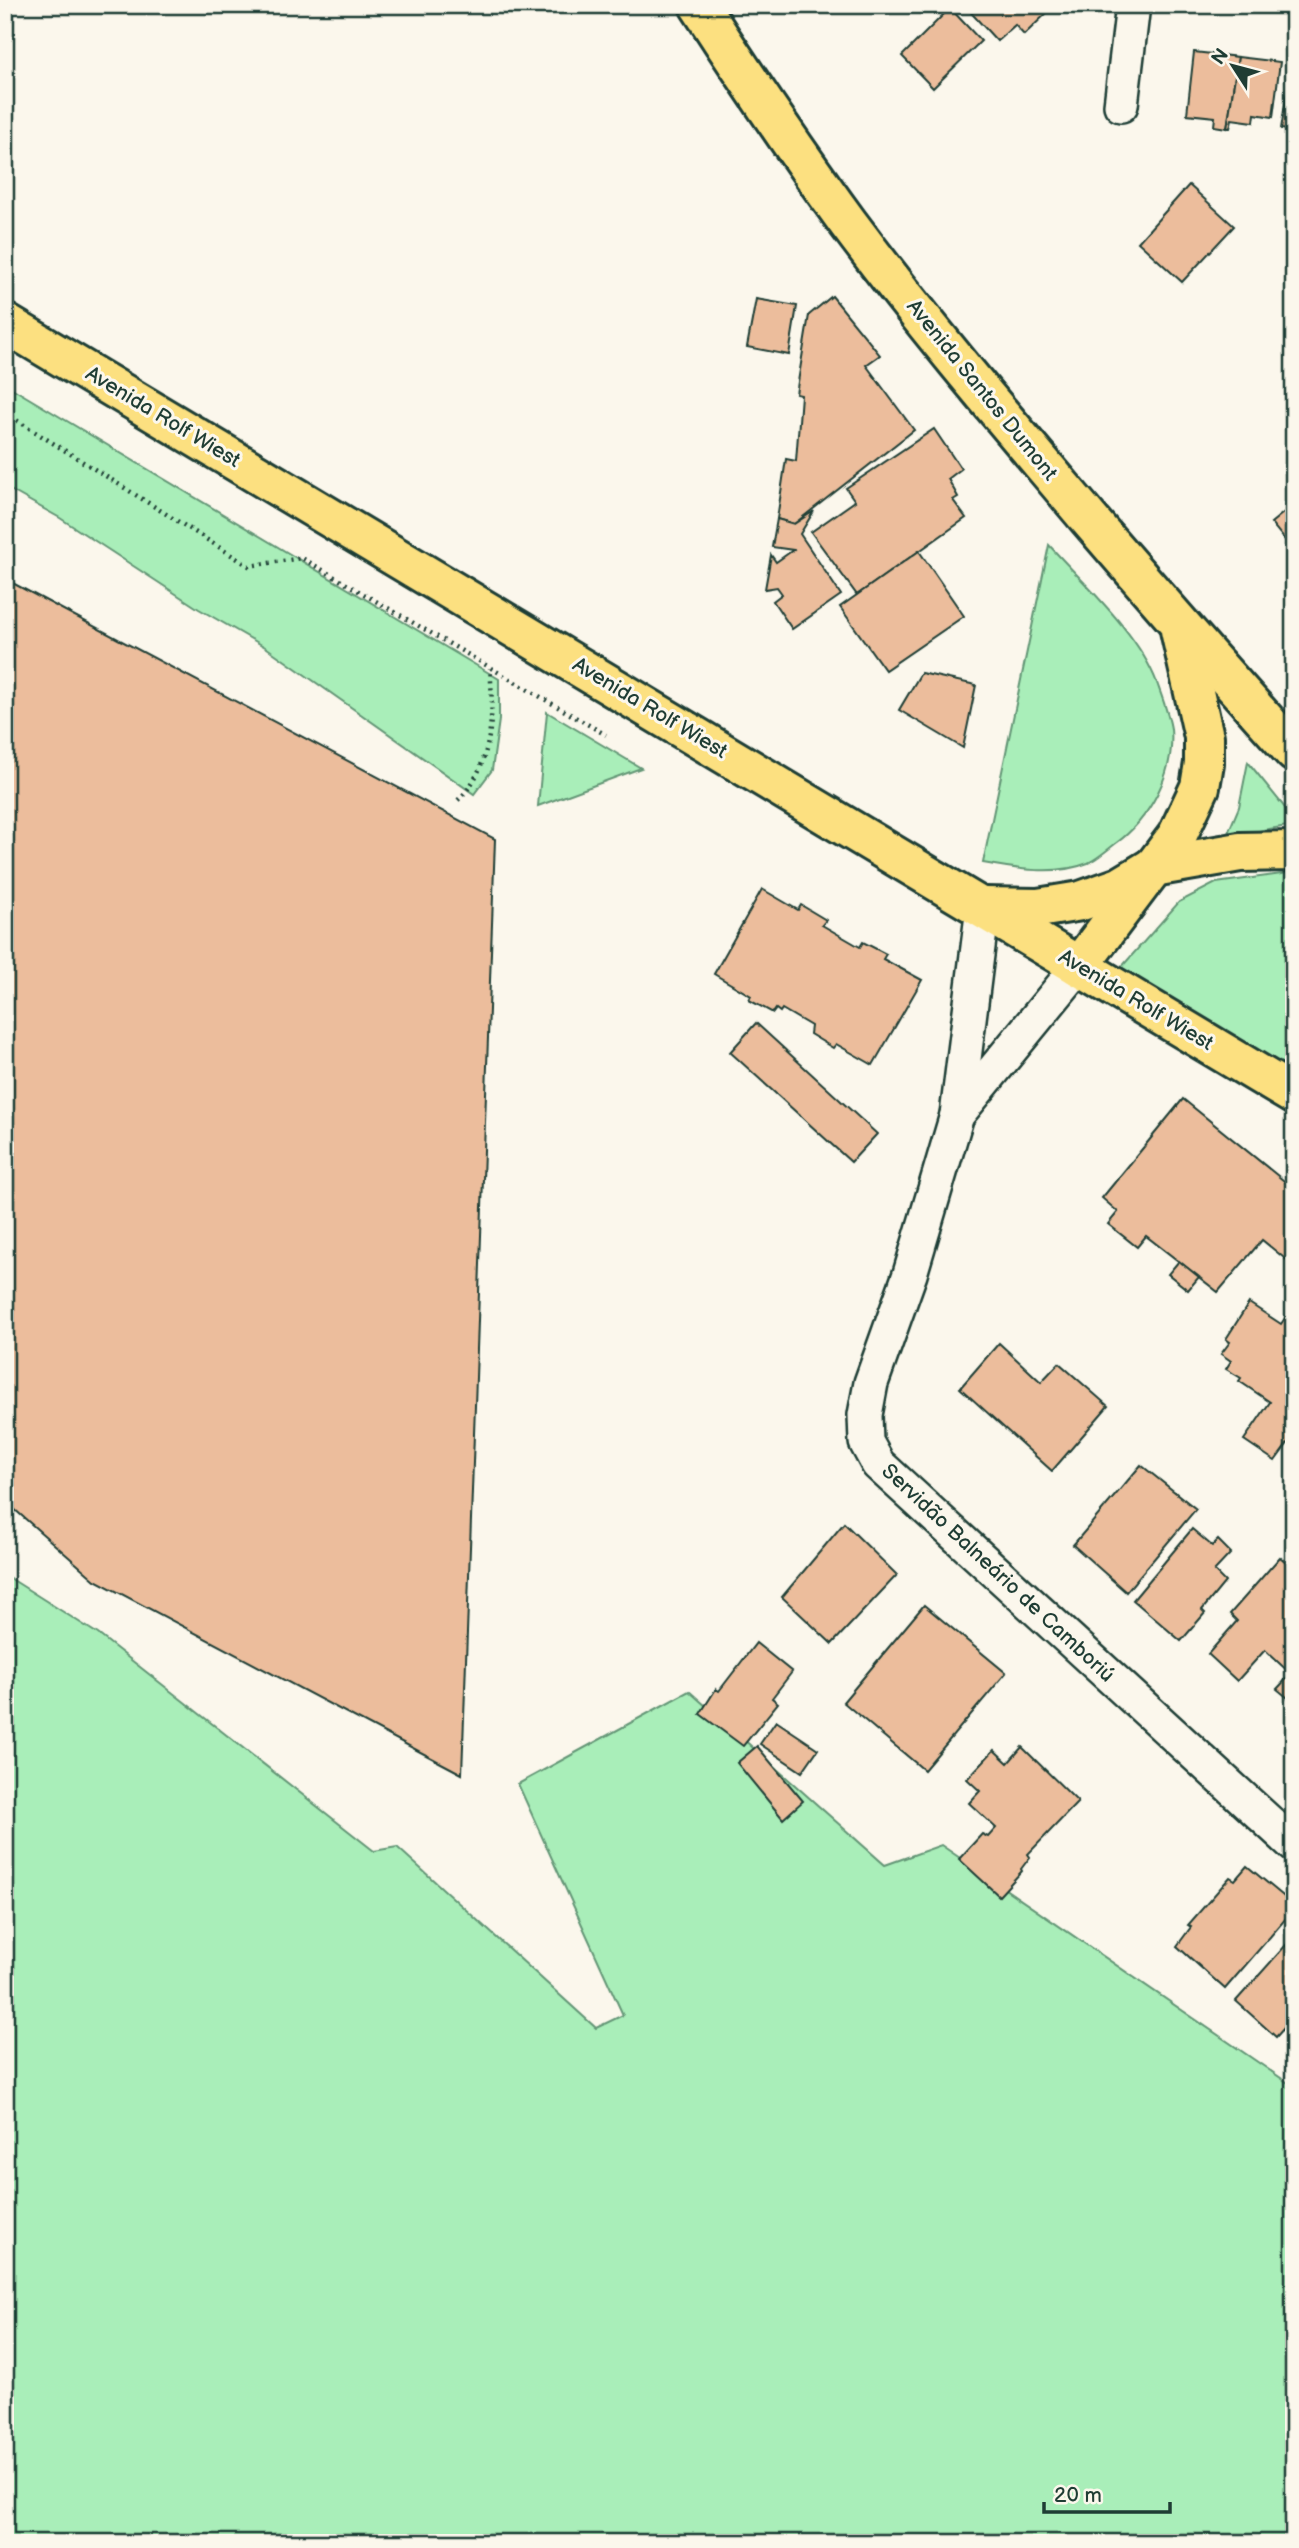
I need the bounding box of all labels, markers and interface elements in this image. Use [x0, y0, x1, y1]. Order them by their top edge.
north arrow [1198, 32, 1268, 102]
text: N [1207, 44, 1234, 69]
street label: Avenida Santos Dumont [901, 295, 1063, 486]
street label: Avenida Rolf Wiest [81, 361, 245, 473]
street label: Avenida Rolf Wiest [568, 652, 732, 764]
street label: Avenida Rolf Wiest [1054, 944, 1218, 1056]
street label: Servidão Balneário de Camboriú [877, 1459, 1119, 1687]
scale bar [1044, 2471, 1170, 2515]
text: 20 m [1054, 2483, 1102, 2508]

